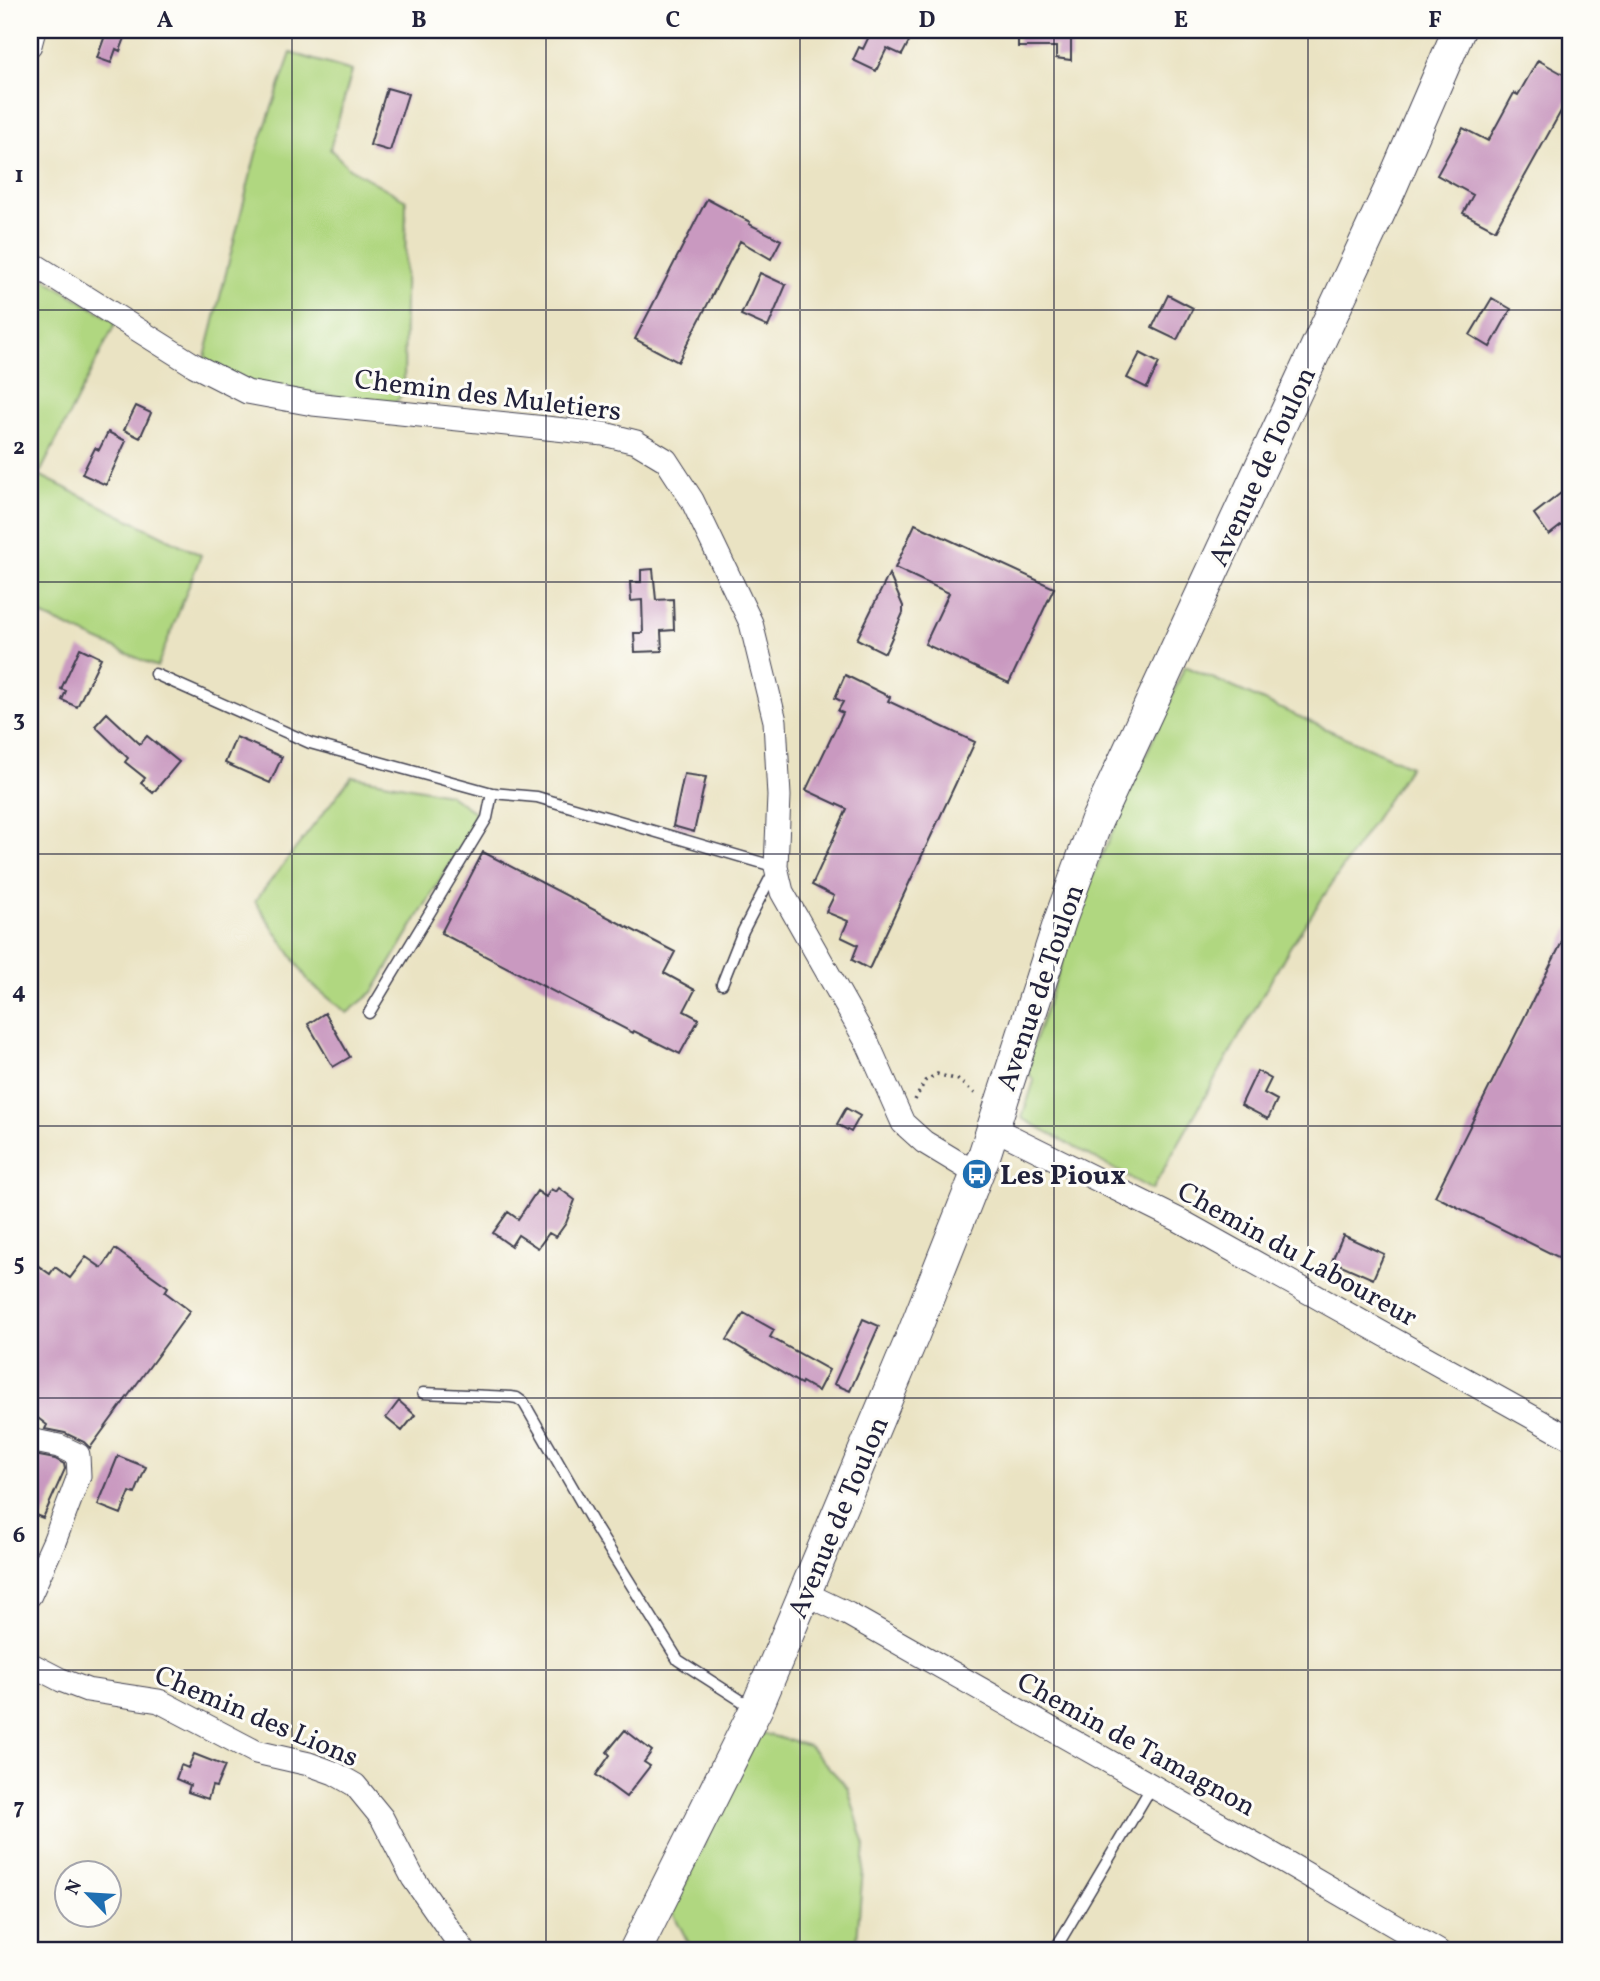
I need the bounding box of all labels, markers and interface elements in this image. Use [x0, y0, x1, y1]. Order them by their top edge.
text: A [157, 5, 173, 37]
text: B [411, 5, 427, 37]
text: C [666, 5, 680, 37]
text: D [919, 5, 936, 37]
text: E [1174, 5, 1188, 37]
text: F [1428, 5, 1442, 37]
text: 1 [14, 160, 24, 192]
street label: Chemin des Muletiers [352, 361, 623, 432]
street label: Avenue de Toulon [1200, 361, 1327, 573]
text: 2 [13, 432, 25, 464]
text: 3 [13, 704, 25, 736]
street label: Avenue de Toulon [988, 879, 1095, 1096]
text: 4 [12, 976, 26, 1008]
bus stop icon: Les Pioux [960, 1157, 994, 1191]
place label: Les Pioux [1000, 1157, 1126, 1196]
street label: Chemin du Laboureur [1170, 1173, 1424, 1338]
text: 5 [13, 1248, 25, 1280]
street label: Avenue de Toulon [779, 1411, 899, 1625]
text: 6 [13, 1520, 25, 1552]
street label: Chemin des Lions [148, 1657, 364, 1778]
street label: Chemin de Tamagnon [1009, 1663, 1262, 1827]
text: 7 [14, 1792, 25, 1824]
north arrow [52, 1858, 122, 1928]
text: N [60, 1876, 89, 1899]

